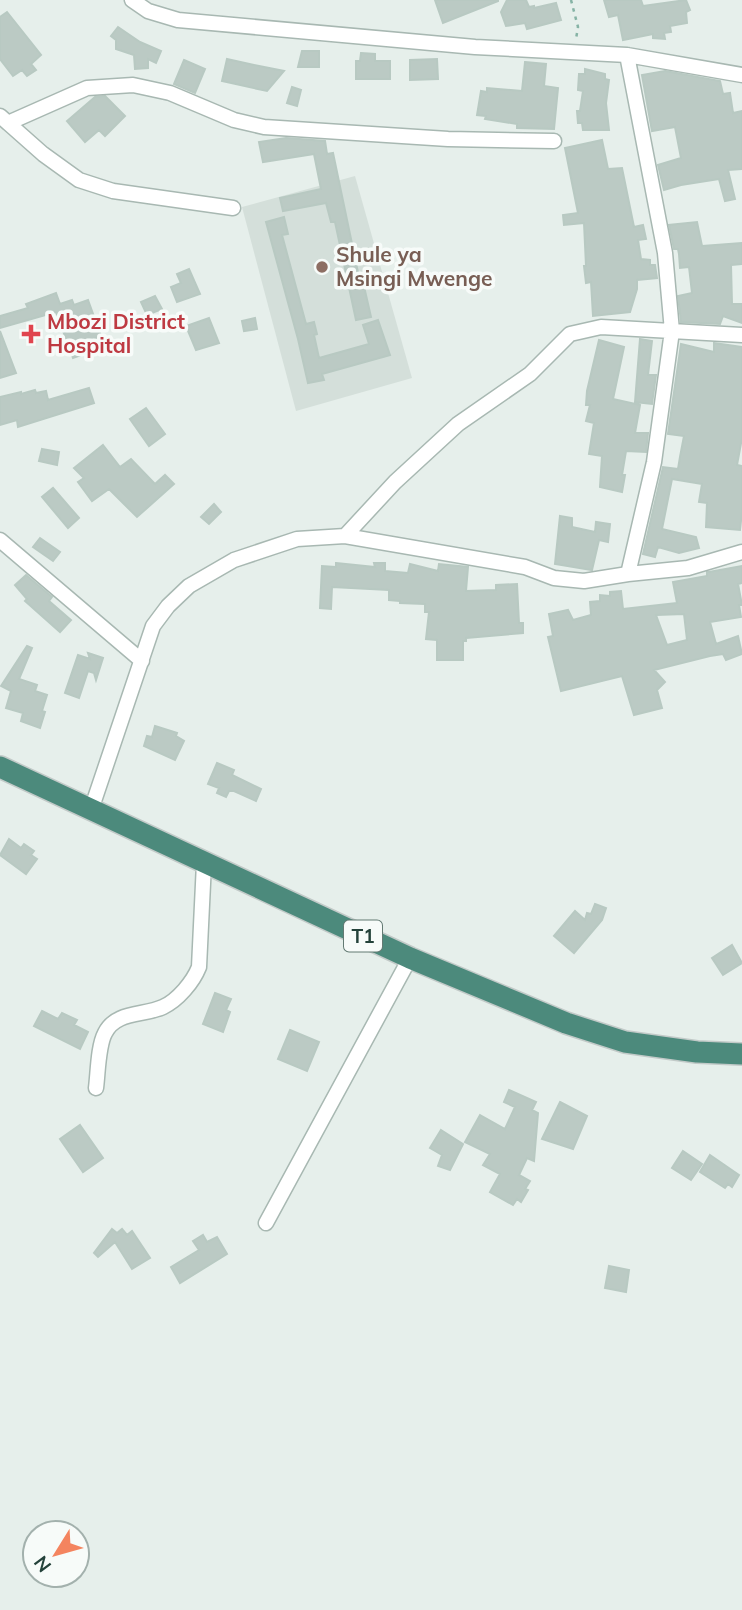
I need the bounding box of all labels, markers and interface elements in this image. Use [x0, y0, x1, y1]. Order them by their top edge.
place label: Shule ya Msingi Mwenge [336, 241, 493, 291]
marker: Shule ya Msingi Mwenge [314, 259, 330, 275]
place label: Mbozi District Hospital [47, 308, 185, 358]
marker: Mbozi District Hospital [21, 324, 41, 344]
road number: T1 [344, 920, 382, 952]
north arrow [21, 1519, 91, 1589]
text: N [29, 1551, 56, 1577]

